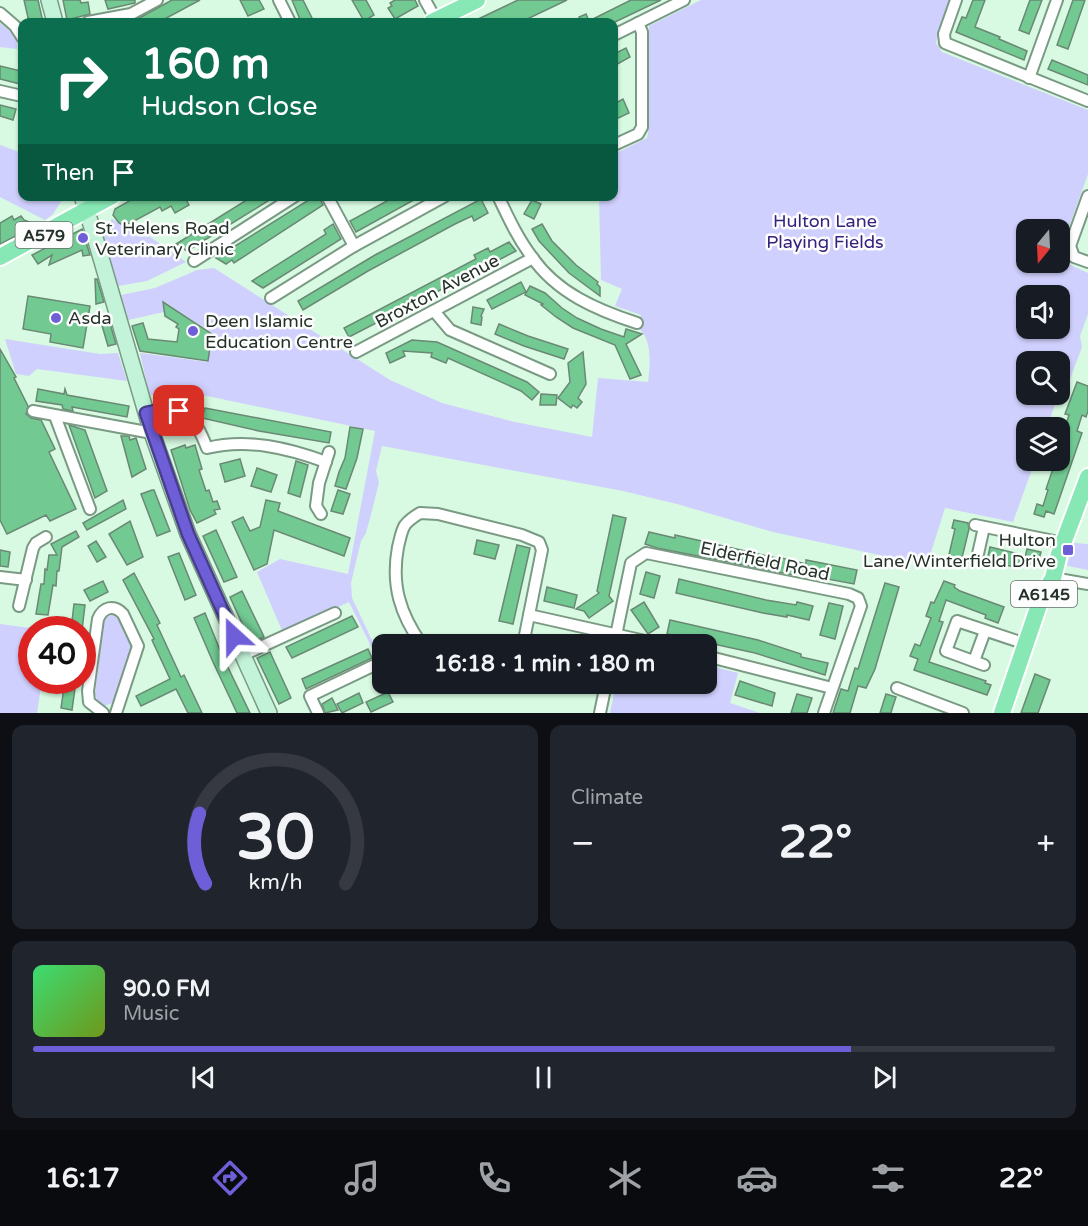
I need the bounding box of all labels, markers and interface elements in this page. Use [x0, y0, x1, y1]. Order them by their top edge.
text: 160 m [141, 39, 270, 90]
icon: right [42, 42, 120, 120]
text: Hudson Close [141, 90, 318, 123]
icon: arrive [107, 156, 140, 189]
text: Then [42, 160, 95, 186]
park label: Hulton Lane Playing Fields [766, 210, 884, 253]
place label: St. Helens Road Veterinary Clinic [95, 217, 234, 260]
north arrow [1016, 219, 1070, 273]
map controls [1016, 219, 1070, 471]
road number: A579 [15, 222, 72, 248]
marker: St. Helens Road Veterinary Clinic [76, 231, 90, 245]
street label: Broxton Avenue [371, 249, 503, 333]
button: sound [1016, 285, 1070, 339]
place label: Asda [68, 307, 112, 329]
place label: Deen Islamic Education Centre [205, 310, 353, 353]
marker: Asda [49, 311, 63, 325]
marker: Deen Islamic Education Centre [186, 324, 200, 338]
button: search [1016, 351, 1070, 405]
pin [153, 385, 204, 436]
icon: arrive [162, 394, 195, 427]
button: layers [1016, 417, 1070, 471]
place label: Hulton Lane/Winterfield Drive [863, 529, 1056, 572]
street label: Elderfield Road [698, 537, 832, 585]
marker: Hulton Lane/Winterfield Drive [1061, 543, 1075, 557]
road number: A6145 [1011, 581, 1077, 607]
position arrow [202, 604, 266, 668]
speed limit sign: 40 [18, 616, 96, 694]
text: 16:18 · 1 min · 180 m [434, 651, 655, 677]
text: Climate [571, 786, 643, 810]
text: 30 [236, 801, 314, 876]
text: 22° [779, 816, 852, 870]
text: − [571, 824, 595, 863]
text: + [1036, 824, 1055, 863]
text: km/h [248, 869, 302, 895]
text: 90.0 FM [123, 976, 211, 1002]
text: Music [123, 1002, 179, 1026]
icon: previous [187, 1061, 220, 1094]
icon: pause [527, 1061, 560, 1094]
icon: next [868, 1061, 901, 1094]
icon: directions [209, 1157, 251, 1199]
icon: music [341, 1157, 383, 1199]
icon: phone [473, 1157, 515, 1199]
icon: climate [604, 1157, 646, 1199]
icon: car [736, 1157, 778, 1199]
icon: filters [867, 1157, 909, 1199]
text: 16:17 [45, 1162, 120, 1195]
text: 22° [999, 1162, 1043, 1195]

